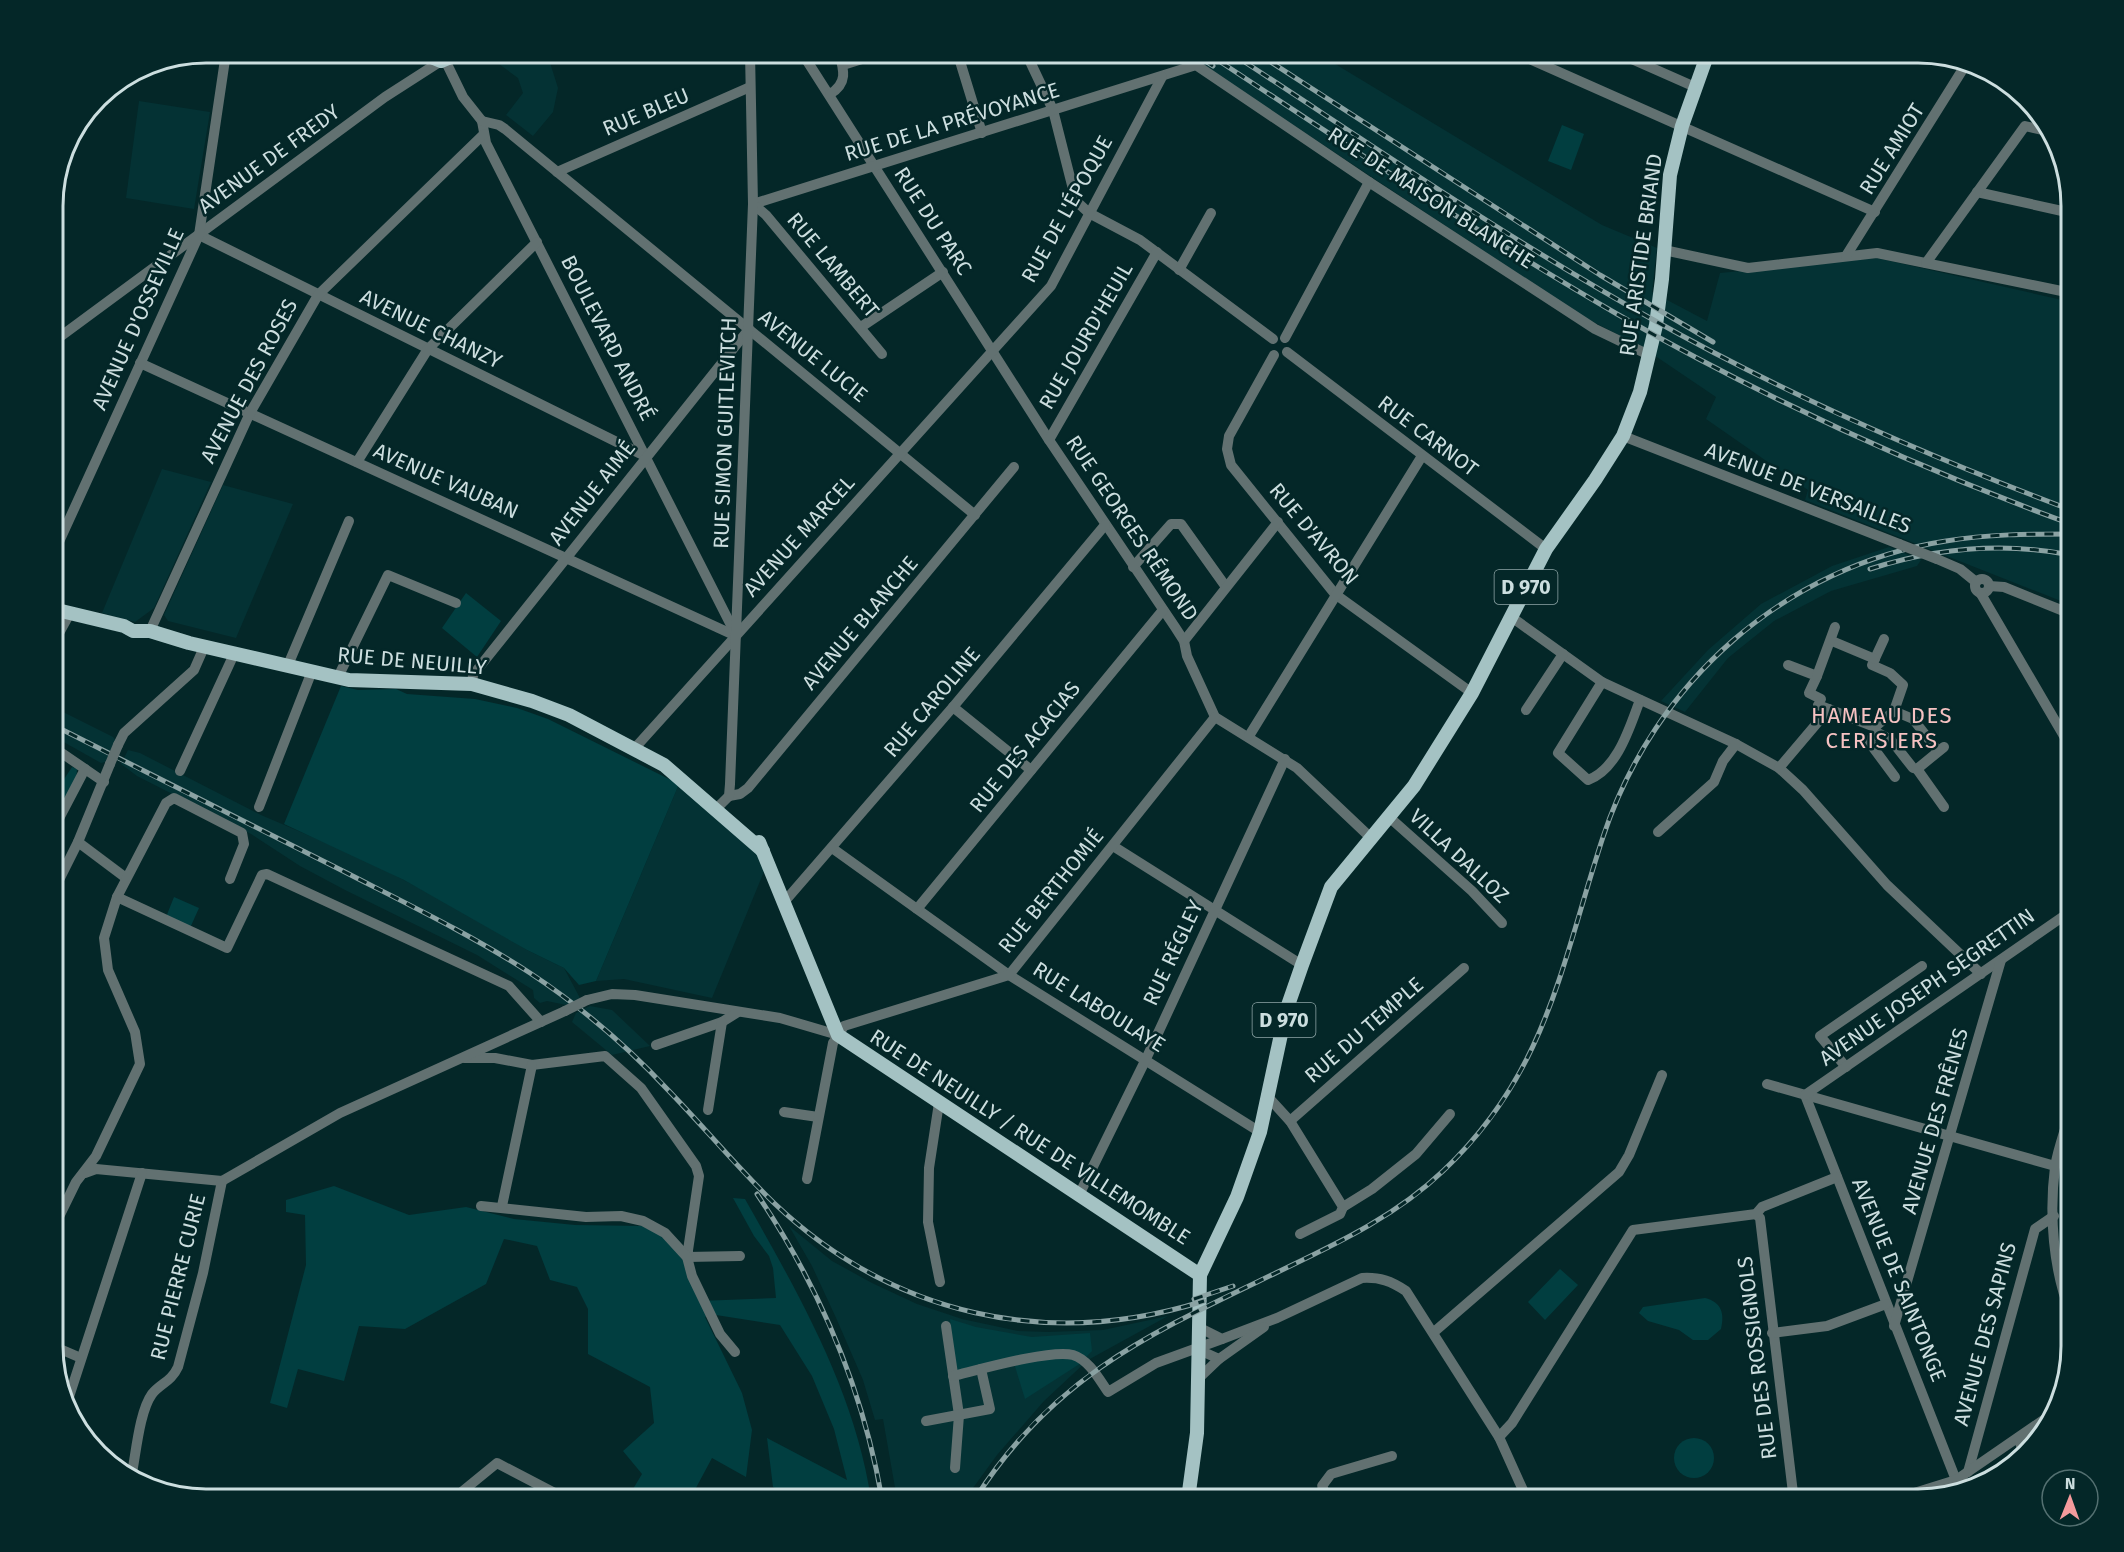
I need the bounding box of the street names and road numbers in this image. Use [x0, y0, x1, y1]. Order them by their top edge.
street label: RUE DE LA PRÉVOYANCE [842, 77, 1062, 167]
street label: RUE BLEU [599, 82, 693, 142]
street label: AVENUE DE FREDY [193, 99, 345, 219]
street label: RUE AMIOT [1854, 99, 1930, 199]
street label: RUE DE MAISON BLANCHE [1323, 121, 1539, 275]
street label: RUE DE L'ÉPOQUE [1016, 131, 1118, 287]
street label: RUE ARISTIDE BRIAND [1614, 152, 1668, 358]
street label: RUE DU PARC [888, 162, 978, 280]
street label: RUE LAMBERT [782, 207, 885, 323]
street label: AVENUE D'OSSEVILLE [86, 224, 190, 414]
street label: BOULEVARD ANDRÉ [555, 251, 661, 425]
street label: RUE JOURD'HEUIL [1033, 258, 1139, 414]
street label: AVENUE CHANZY [356, 283, 507, 375]
street label: AVENUE DES ROSES [195, 294, 303, 468]
street label: AVENUE LUCIE [753, 304, 873, 408]
street label: RUE SIMON GUITLEVITCH [708, 317, 742, 549]
street label: RUE CARNOT [1373, 390, 1483, 482]
street label: RUE GEORGES RÉMOND [1060, 430, 1204, 626]
street label: AVENUE AIMÉ [543, 436, 641, 550]
street label: AVENUE VAUBAN [370, 437, 522, 525]
street label: AVENUE DE VERSAILLES [1701, 437, 1915, 539]
street label: AVENUE MARCEL [738, 470, 861, 602]
street label: RUE D'AVRON [1264, 478, 1364, 590]
street label: AVENUE BLANCHE [797, 551, 923, 695]
road number: D 970 [1494, 570, 1558, 604]
street label: RUE CAROLINE [878, 641, 986, 763]
street label: RUE DE NEUILLY [336, 642, 488, 681]
street label: RUE DES ACACIAS [964, 676, 1086, 818]
street label: VILLA DALLOZ [1404, 803, 1514, 909]
street label: RUE BERTHOMIÉ [993, 823, 1109, 959]
street label: RUE RÉGLEY [1137, 896, 1209, 1010]
street label: AVENUE JOSEPH SEGRETTIN [1814, 903, 2040, 1071]
street label: RUE LABOULAYE [1028, 956, 1170, 1058]
street label: RUE DU TEMPLE [1299, 971, 1429, 1089]
road number: D 970 [1252, 1003, 1316, 1037]
street label: RUE DE NEUILLY / RUE DE VILLEMOMBLE [865, 1023, 1195, 1251]
street label: AVENUE DES FRÊNES [1896, 1025, 1974, 1217]
street label: AVENUE DE SAINTONGE [1846, 1174, 1952, 1386]
street label: RUE PIERRE CURIE [145, 1191, 211, 1363]
street label: AVENUE DES SAPINS [1948, 1239, 2022, 1429]
street label: RUE DES ROSSIGNOLS [1732, 1255, 1782, 1461]

